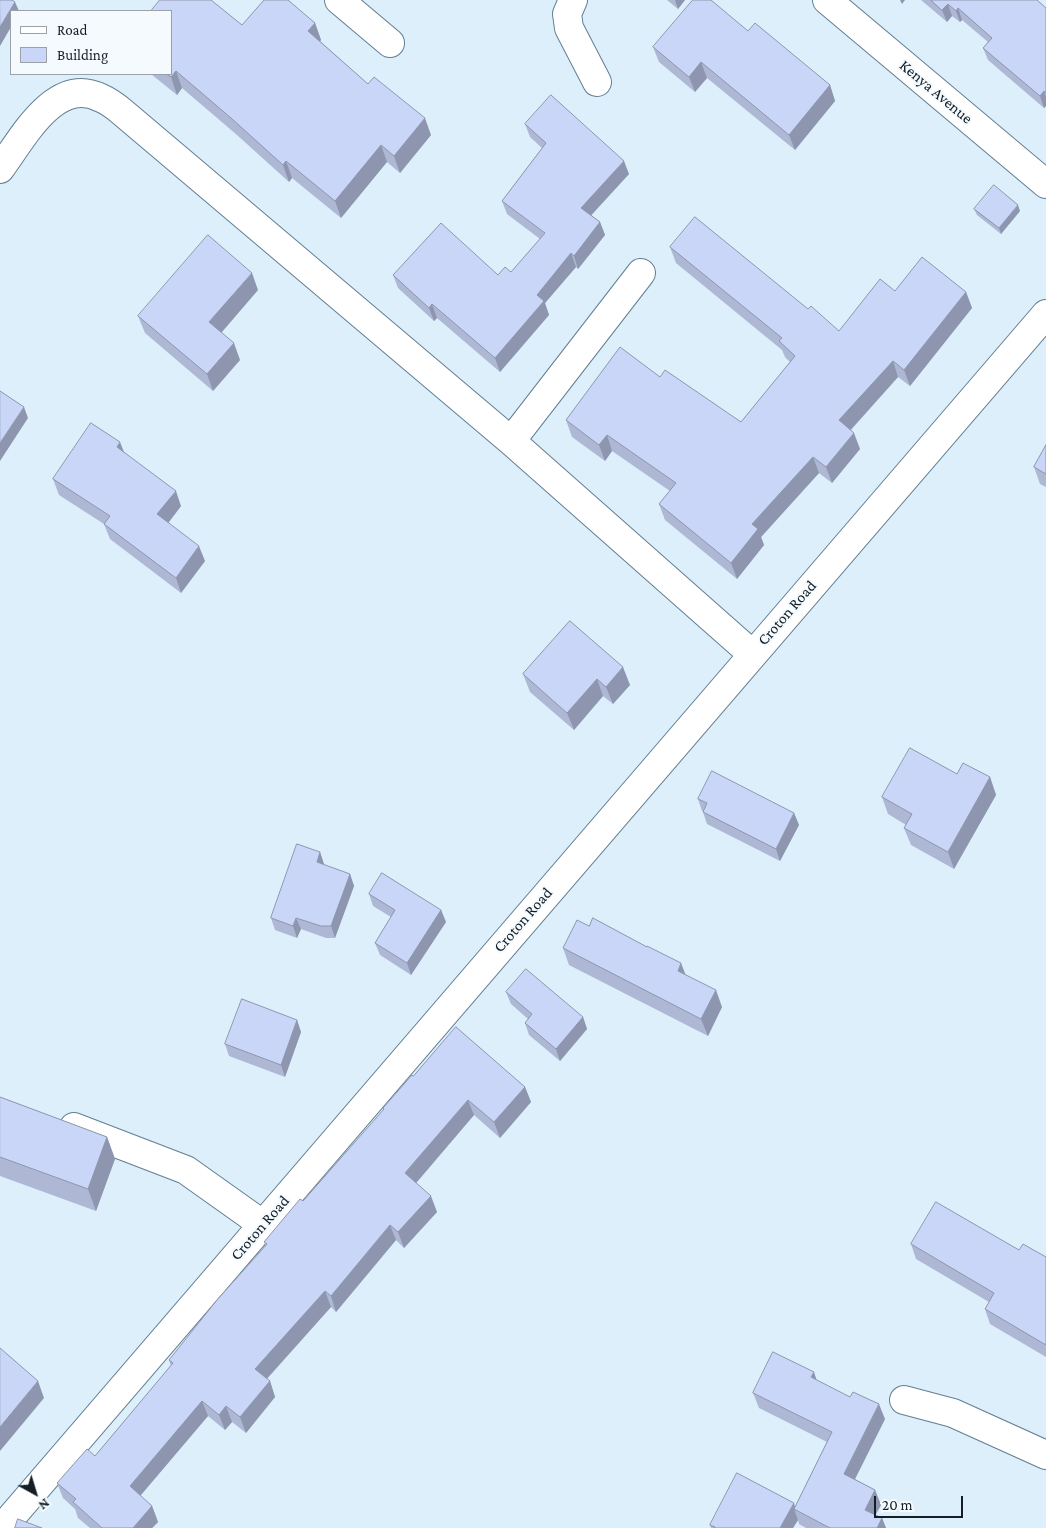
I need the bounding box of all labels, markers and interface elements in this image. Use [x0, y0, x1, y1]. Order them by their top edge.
legend [10, 10, 172, 75]
text: Road [57, 22, 87, 38]
text: Building [57, 47, 108, 63]
street label: Kenya Avenue [896, 56, 976, 128]
street label: Croton Road [754, 577, 820, 649]
street label: Croton Road [490, 884, 556, 956]
street label: Croton Road [227, 1192, 293, 1264]
north arrow [10, 1468, 60, 1518]
scale bar [876, 1486, 965, 1518]
text: N [36, 1495, 53, 1514]
text: 20 m [882, 1497, 913, 1513]

